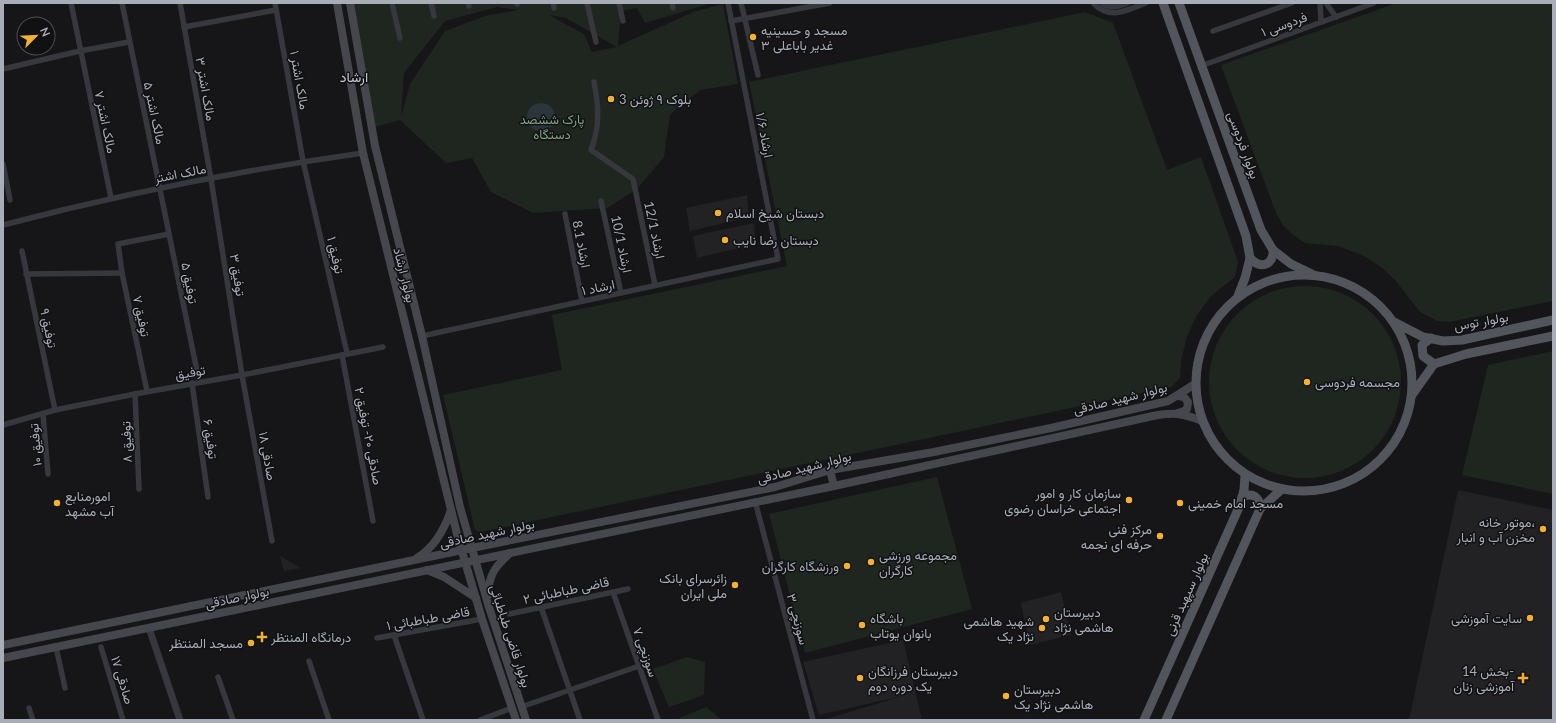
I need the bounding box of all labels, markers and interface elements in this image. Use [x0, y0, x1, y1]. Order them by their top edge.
street label: فردوسی ۱ [1259, 8, 1310, 41]
north arrow [16, 16, 56, 56]
place label: مسجد و حسینیه غدیر باباعلی ۳ [761, 22, 847, 54]
text: N [38, 25, 53, 38]
marker: مسجد و حسینیه غدیر باباعلی ۳ [748, 32, 758, 42]
street label: مالک اشتر ۱ [286, 49, 313, 111]
street label: مالک اشتر ۳ [192, 56, 219, 122]
district label: ارشاد [340, 68, 368, 86]
street label: مالک اشتر ۵ [140, 80, 169, 146]
street label: مالک اشتر ۷ [91, 89, 120, 155]
place label: بلوک ۹ ژوئن 3 [619, 91, 691, 108]
marker: بلوک ۹ ژوئن 3 [606, 94, 616, 104]
street label: بولوار فردوسی [1223, 109, 1264, 181]
park label: پارک‌ ششصد دستگاه [520, 111, 584, 142]
street label: ارشاد ۱/۶ [752, 111, 777, 159]
street label: مالک اشتر [152, 160, 208, 187]
street label: ارشاد 12/1 [640, 200, 669, 260]
place label: دبستان شیخ اسلام [726, 205, 824, 223]
marker: دبستان شیخ اسلام [713, 208, 723, 218]
street label: ارشاد 10/1 [607, 214, 636, 274]
street label: ارشاد 8.1 [569, 219, 594, 269]
place label: دبستان رضا نایب [733, 232, 819, 249]
street label: توفیق ۱ [323, 235, 348, 275]
marker: دبستان رضا نایب [720, 235, 730, 245]
street label: بولوار ارشاد [389, 246, 420, 305]
street label: توفیق ۳ [226, 253, 249, 297]
street label: توفیق ۵ [177, 261, 202, 305]
street label: ارشاد ۱ [580, 276, 616, 299]
street label: توفیق ۷ [129, 294, 154, 338]
street label: توفیق ۹ [36, 307, 61, 349]
street label: بولوار توس [1452, 308, 1510, 335]
street label: توفیق [174, 361, 207, 384]
place label: مجسمه فردوسی [1315, 374, 1400, 391]
marker: مجسمه فردوسی [1302, 377, 1312, 387]
street label: بولوار شهید صادقی [1071, 379, 1169, 418]
street label: صادقی ۲۰- توفیق ۲ [351, 386, 386, 487]
street label: توفیق ۶ [199, 418, 222, 460]
street label: توفیق ۸ [117, 421, 136, 463]
street label: توفیق ۱۰ [25, 423, 46, 467]
street label: صادقی ۱۸ [255, 430, 280, 482]
street label: بولوار شهید صادقی [755, 448, 853, 487]
place label: سازمان کار و امور اجتماعی خراسان رضوی [1004, 485, 1121, 517]
place label: امورمنابع آب مشهد [65, 488, 115, 520]
marker: سازمان کار و امور اجتماعی خراسان رضوی [1124, 495, 1134, 505]
place label: مسجد امام خمینی [1188, 495, 1283, 512]
marker: امورمنابع آب مشهد [52, 498, 62, 508]
marker: مسجد امام خمینی [1175, 498, 1185, 508]
place label: موتور خانه، مخزن آب و انبار [1456, 514, 1535, 546]
street label: بولوار شهید صادقی [438, 515, 536, 552]
place label: مرکز فنی حرفه ای نجمه [1081, 521, 1152, 553]
marker: موتور خانه، مخزن آب و انبار [1538, 524, 1548, 534]
marker: مرکز فنی حرفه ای نجمه [1155, 531, 1165, 541]
place label: مجموعه ورزشی کارگران [879, 547, 957, 579]
street label: بولوار سپهبد قرنی [1161, 550, 1213, 639]
marker: مجموعه ورزشی کارگران [866, 557, 876, 567]
place label: ورزشگاه کارگران [762, 558, 839, 575]
marker: ورزشگاه کارگران [842, 561, 852, 571]
place label: زائرسرای بانک ملی ایران [659, 570, 727, 602]
street label: قاضی طباطبائی ۲ [522, 573, 611, 608]
marker: زائرسرای بانک ملی ایران [730, 580, 740, 590]
street label: بولوار صادقی [204, 582, 271, 613]
street label: بولوار قاضی طباطبائی [486, 583, 535, 690]
street label: سوزنچی ۳ [782, 592, 813, 647]
street label: قاضی طباطبائی ۱ [385, 603, 471, 634]
place label: دبیرستان هاشمی نژاد [1054, 604, 1114, 636]
place label: باشگاه بانوان یوتاب [870, 610, 932, 642]
place label: سایت آموزشی [1451, 610, 1522, 627]
place label: شهید هاشمی نژاد یک [964, 613, 1034, 645]
marker: سایت آموزشی [1525, 613, 1535, 623]
marker: دبیرستان هاشمی نژاد [1041, 614, 1051, 624]
marker: باشگاه بانوان یوتاب [857, 620, 867, 630]
marker: شهید هاشمی نژاد یک [1037, 623, 1047, 633]
street label: سوزنچی ۷ [628, 625, 662, 680]
place label: درمانگاه المنتظر [270, 629, 351, 646]
marker: درمانگاه المنتظر [256, 631, 268, 643]
place label: مسجد المنتظر [168, 635, 243, 652]
marker: مسجد المنتظر [246, 638, 256, 648]
street label: صادقی ۱۷ [107, 654, 138, 706]
place label: دبیرستان فرزانگان یک دوره دوم [868, 663, 958, 695]
place label: بخش 14- آموزشی زنان [1453, 663, 1515, 695]
marker: بخش 14- آموزشی زنان [1517, 672, 1529, 684]
marker: دبیرستان فرزانگان یک دوره دوم [855, 673, 865, 683]
place label: دبیرستان هاشمی نژاد یک [1014, 681, 1093, 713]
marker: دبیرستان هاشمی نژاد یک [1001, 691, 1011, 701]

